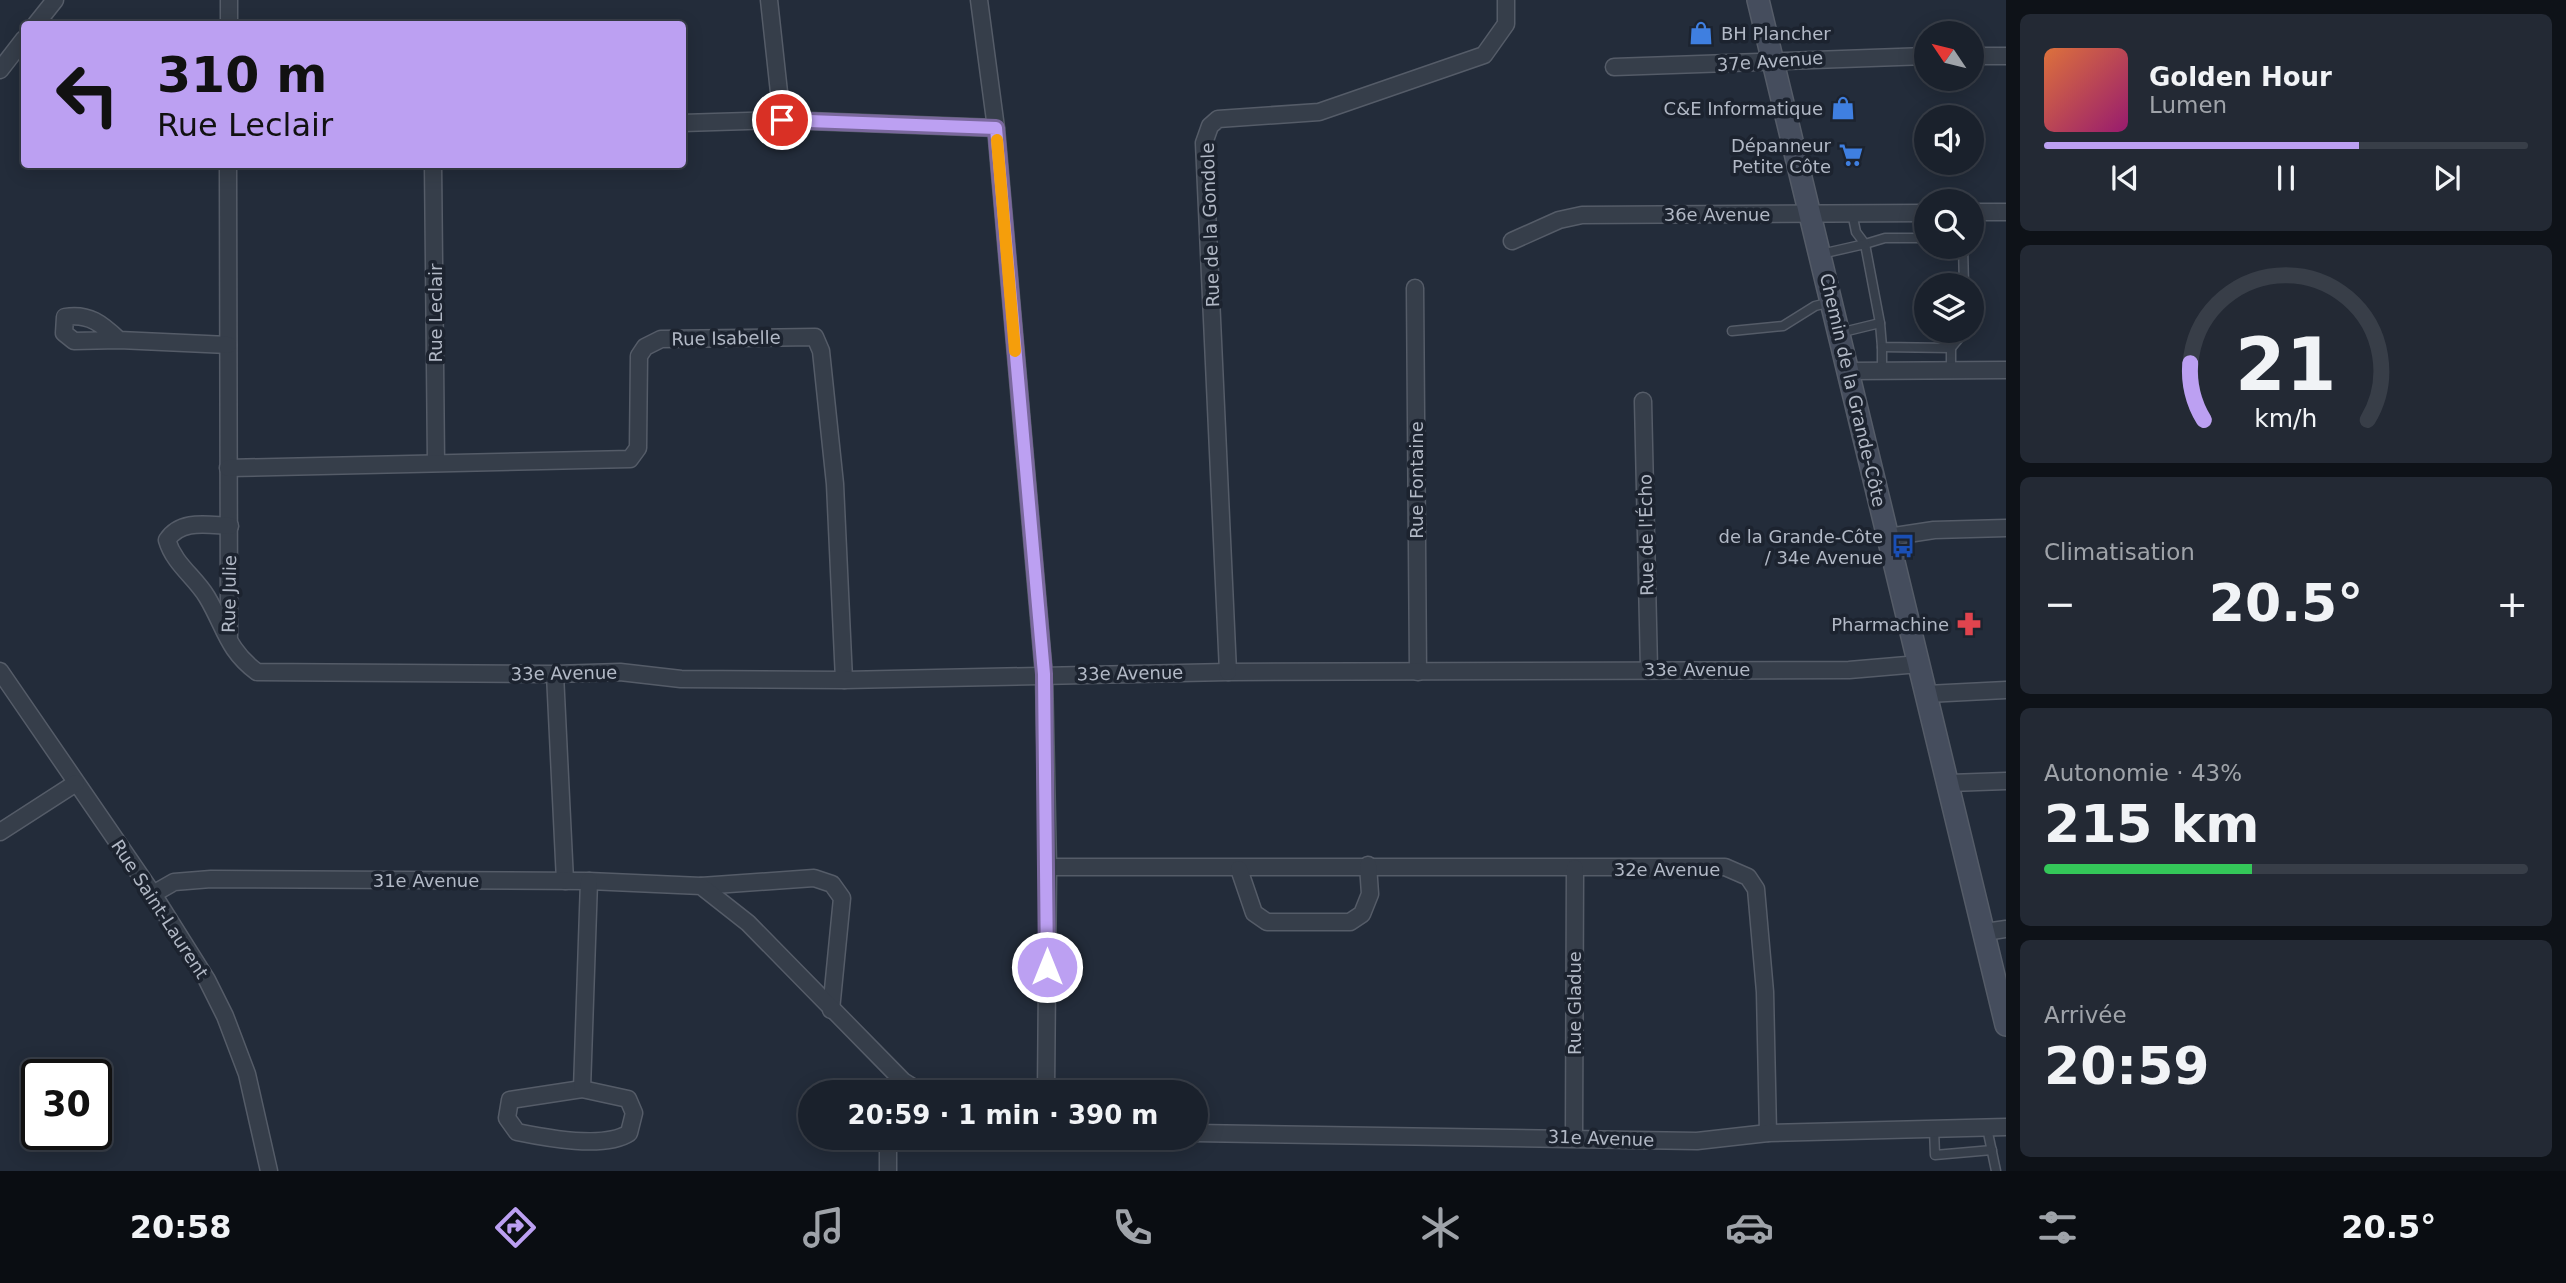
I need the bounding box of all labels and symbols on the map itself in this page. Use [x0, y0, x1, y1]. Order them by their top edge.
shop icon: BH Plancher [1687, 19, 1715, 47]
north arrow [1914, 21, 1984, 91]
place label: BH Plancher [1721, 23, 1831, 44]
street label: 37e Avenue [1716, 47, 1824, 75]
pin [752, 90, 812, 150]
shop icon: C&E Informatique [1829, 94, 1857, 122]
place label: C&E Informatique [1664, 98, 1823, 119]
place label: Dépanneur Petite Côte [1731, 135, 1832, 177]
supermarket icon: Dépanneur Petite Côte [1837, 141, 1865, 169]
street label: Rue de la Gondole [1197, 142, 1223, 308]
street label: 36e Avenue [1664, 204, 1770, 225]
street label: Rue Leclair [425, 263, 446, 363]
street label: Chemin de la Grande-Côte [1816, 271, 1890, 509]
street label: Rue Isabelle [671, 327, 781, 349]
street label: Rue Fontaine [1406, 421, 1427, 539]
street label: Rue de l'Écho [1634, 474, 1658, 596]
place label: de la Grande-Côte / 34e Avenue [1719, 526, 1883, 568]
bus stop icon: de la Grande-Côte / 34e Avenue [1889, 532, 1917, 560]
street label: Rue Julie [218, 555, 240, 633]
pharmacy icon: Pharmachine [1955, 610, 1983, 638]
place label: Pharmachine [1831, 614, 1949, 635]
street label: 33e Avenue [1644, 659, 1750, 680]
street label: 33e Avenue [511, 662, 617, 684]
street label: 33e Avenue [1077, 662, 1183, 684]
street label: Rue Saint-Laurent [107, 836, 213, 982]
street label: 32e Avenue [1614, 859, 1720, 880]
street label: 31e Avenue [373, 870, 479, 891]
position arrow [1010, 930, 1084, 1004]
street label: Rue Gladue [1564, 951, 1585, 1055]
speed limit sign: 30 [21, 1059, 112, 1150]
street label: 31e Avenue [1547, 1126, 1655, 1150]

